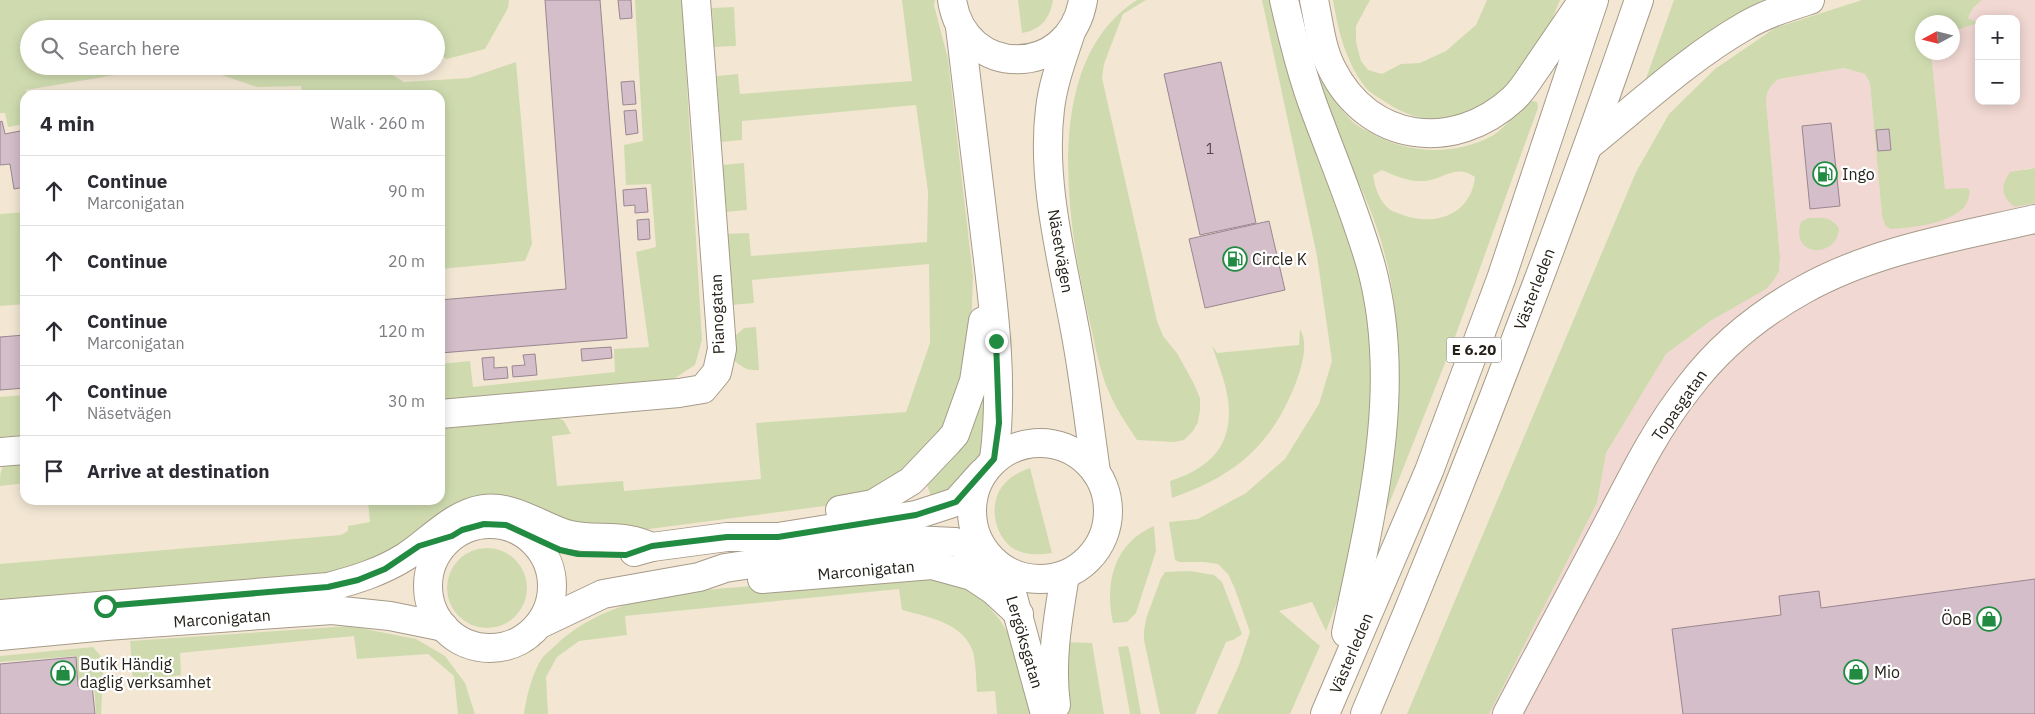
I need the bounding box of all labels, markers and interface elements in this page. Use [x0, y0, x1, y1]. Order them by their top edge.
north arrow [1915, 15, 1960, 60]
map controls [1975, 15, 2020, 105]
button: + [1975, 15, 2020, 60]
search box [20, 20, 445, 75]
icon: search [38, 34, 66, 62]
text: Search here [78, 36, 180, 60]
button: − [1975, 60, 2020, 105]
text: 4 min [40, 109, 95, 137]
text: Walk · 260 m [330, 113, 425, 133]
house number: 1 [1206, 140, 1214, 158]
fuel station icon: Ingo [1812, 161, 1838, 187]
place label: Ingo [1842, 164, 1875, 184]
text: Continue [87, 169, 167, 193]
icon: ahead [40, 177, 68, 205]
text: 90 m [388, 181, 425, 201]
text: Marconigatan [87, 193, 185, 213]
street label: Näsetvägen [1044, 208, 1078, 294]
street label: Västerleden [1509, 245, 1559, 333]
fuel station icon: Circle K [1222, 246, 1248, 272]
icon: ahead [40, 247, 68, 275]
text: Continue [87, 249, 167, 273]
place label: Circle K [1252, 249, 1307, 269]
text: 20 m [388, 251, 425, 271]
street label: Pianogatan [706, 273, 728, 355]
text: Continue [87, 309, 167, 333]
icon: ahead [40, 317, 68, 345]
text: 120 m [378, 321, 425, 341]
route end [985, 330, 1008, 353]
text: Marconigatan [87, 333, 185, 353]
road number: E 6.20 [1446, 338, 1502, 362]
street label: Topasgatan [1647, 365, 1711, 445]
text: Continue [87, 379, 167, 403]
icon: ahead [40, 387, 68, 415]
text: 30 m [388, 391, 425, 411]
text: Näsetvägen [87, 403, 172, 423]
icon: arrive [40, 457, 68, 485]
text: Arrive at destination [87, 459, 270, 483]
street label: Marconigatan [817, 556, 915, 584]
street label: Lergöksgatan [1002, 593, 1048, 691]
route start [94, 595, 117, 618]
street label: Marconigatan [173, 605, 271, 631]
shop icon: ÖoB [1976, 606, 2002, 632]
place label: ÖoB [1941, 609, 1972, 629]
street label: Västerleden [1325, 610, 1377, 696]
place label: Butik Händig daglig verksamhet [80, 654, 211, 692]
shop icon: Mio [1843, 659, 1869, 685]
shop icon: Butik Händig daglig verksamhet [50, 660, 76, 686]
place label: Mio [1874, 662, 1900, 682]

